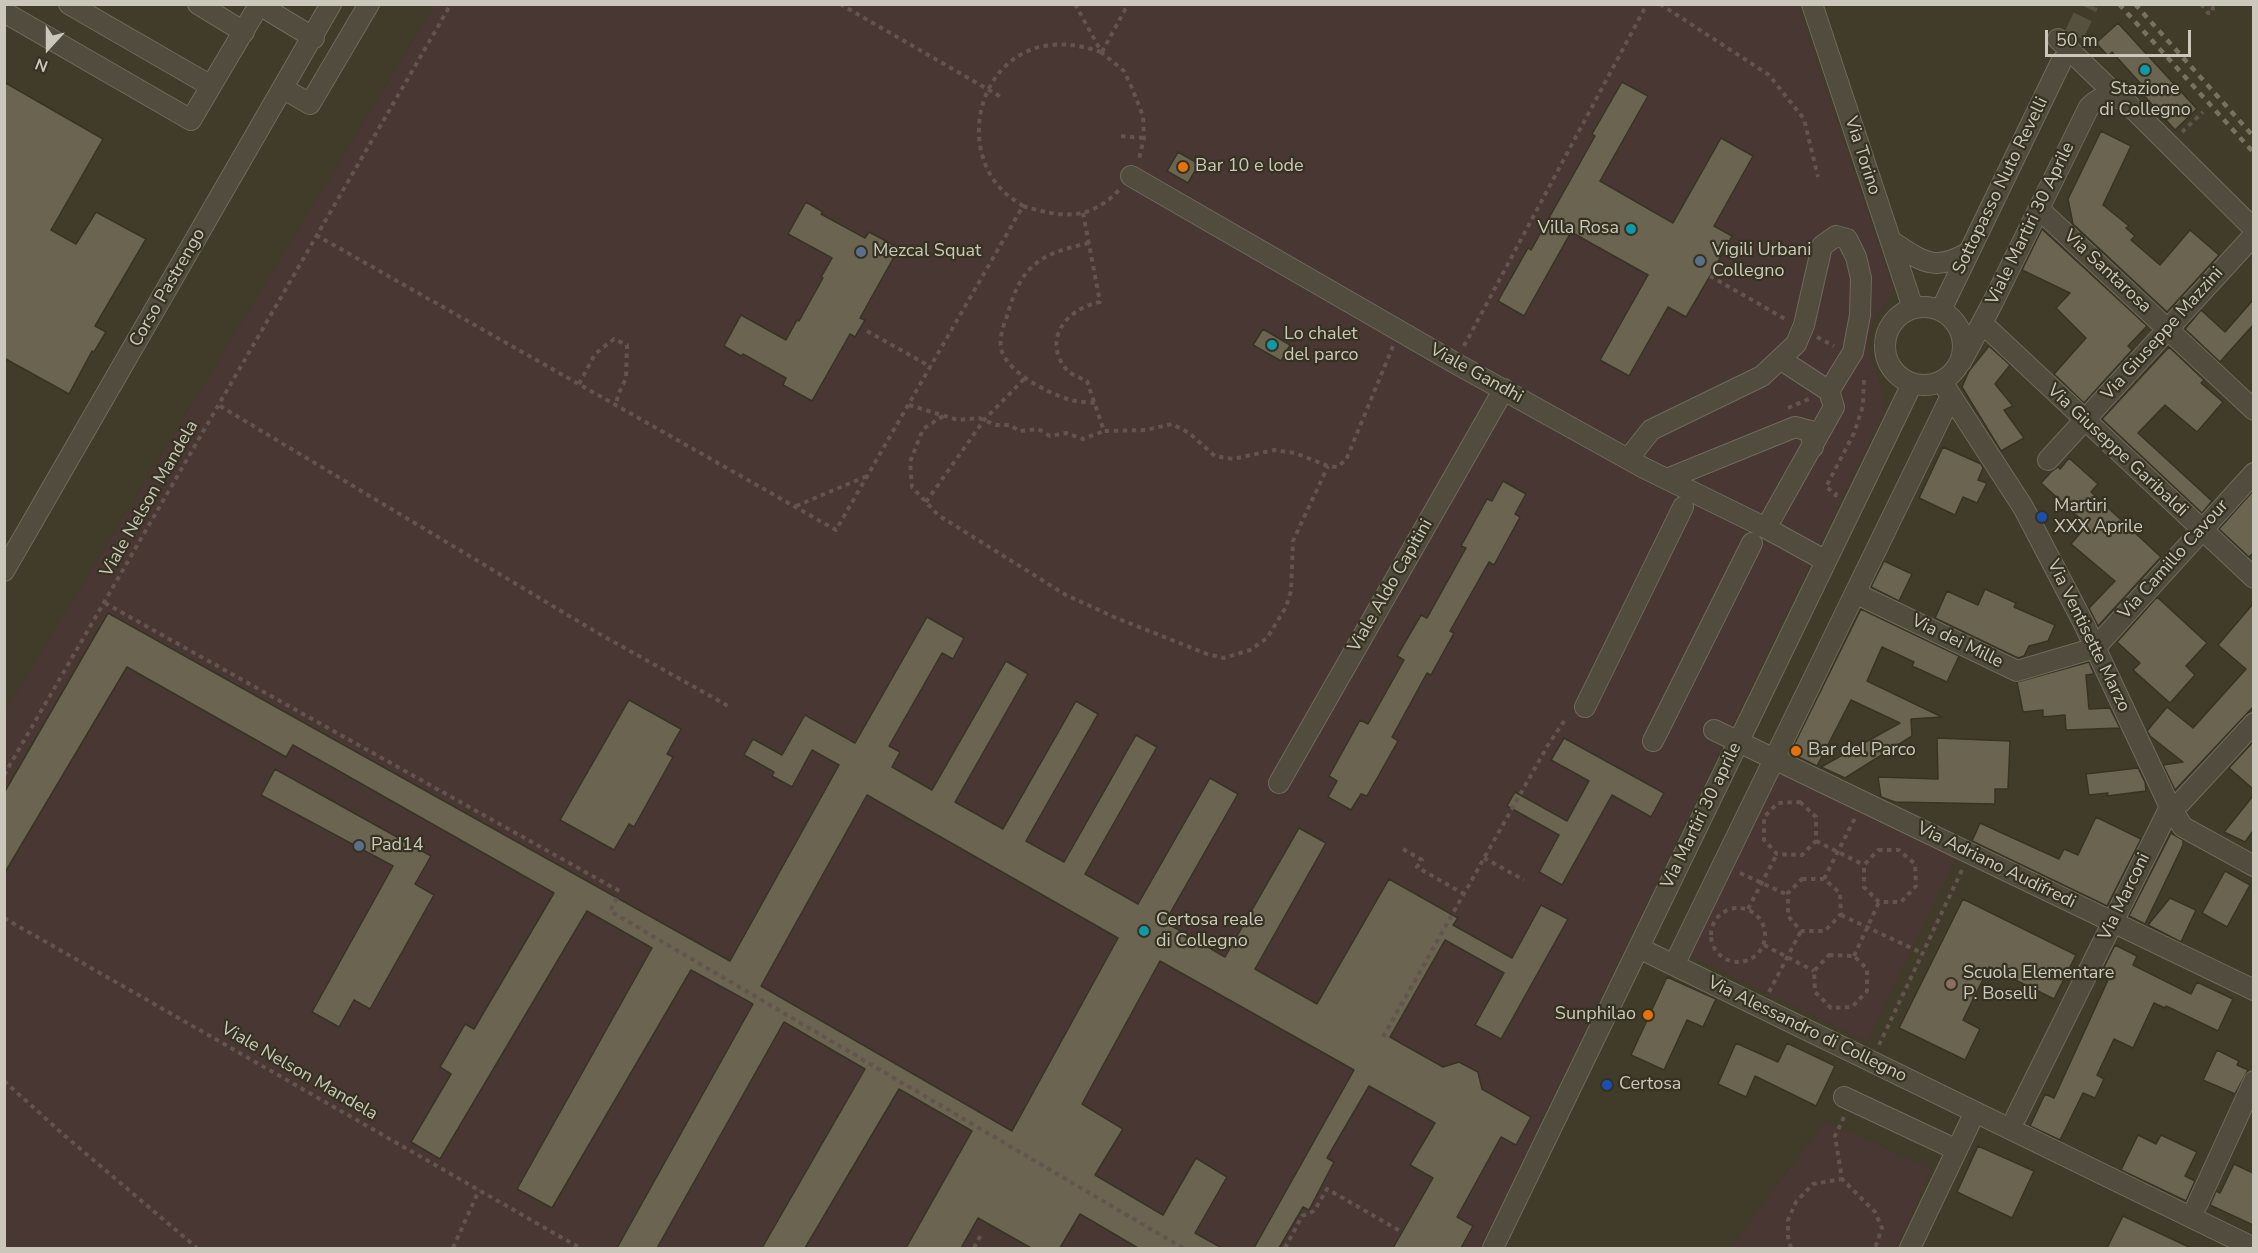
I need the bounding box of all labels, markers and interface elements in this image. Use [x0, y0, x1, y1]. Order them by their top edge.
north arrow [18, 18, 78, 78]
scale bar [2048, 18, 2194, 56]
text: 50 m [2056, 28, 2098, 52]
text: N [32, 52, 51, 77]
marker: Stazione di Collegno [2138, 63, 2152, 77]
place label: Stazione di Collegno [2099, 79, 2191, 122]
street label: Sottopasso Nuto Revelli [1949, 94, 2053, 278]
street label: Via Torino [1839, 114, 1885, 198]
street label: Viale Martiri 30 Aprile [1982, 139, 2080, 309]
place label: Bar 10 e lode [1195, 156, 1304, 178]
marker: Bar 10 e lode [1176, 160, 1190, 174]
place label: Villa Rosa [1538, 218, 1619, 240]
marker: Villa Rosa [1624, 222, 1638, 236]
street label: Corso Pastrengo [125, 225, 211, 351]
street label: Via Santarosa [2059, 226, 2155, 318]
place label: Vigili Urbani Collegno [1712, 240, 1811, 282]
place label: Mezcal Squat [873, 241, 981, 263]
marker: Mezcal Squat [854, 245, 868, 259]
marker: Vigili Urbani Collegno [1693, 254, 1707, 268]
street label: Via Giuseppe Mazzini [2098, 263, 2228, 405]
place label: Lo chalet del parco [1284, 324, 1359, 366]
marker: Lo chalet del parco [1265, 338, 1279, 352]
street label: Viale Gandhi [1426, 340, 1526, 408]
street label: Via Giuseppe Garibaldi [2042, 380, 2192, 522]
street label: Viale Nelson Mandela [96, 417, 204, 581]
place label: Martiri XXX Aprile [2054, 496, 2143, 538]
street label: Via Camillo Cavour [2115, 496, 2233, 624]
marker: Martiri XXX Aprile [2035, 510, 2049, 524]
street label: Viale Aldo Capitini [1344, 516, 1438, 656]
street label: Via Ventisette Marzo [2042, 556, 2134, 716]
street label: Via dei Mille [1908, 611, 2006, 673]
street label: Via Martiri 30 aprile [1657, 739, 1747, 893]
place label: Bar del Parco [1808, 740, 1916, 762]
marker: Bar del Parco [1789, 744, 1803, 758]
street label: Via Adriano Audifredi [1913, 818, 2079, 914]
place label: Pad14 [371, 835, 424, 857]
marker: Pad14 [352, 839, 366, 853]
street label: Via Marconi [2095, 850, 2155, 944]
place label: Certosa reale di Collegno [1156, 910, 1263, 952]
marker: Certosa reale di Collegno [1137, 924, 1151, 938]
place label: Scuola Elementare P. Boselli [1963, 963, 2114, 1006]
street label: Via Alessandro di Collegno [1704, 972, 1910, 1088]
marker: Scuola Elementare P. Boselli [1944, 977, 1958, 991]
place label: Sunphilao [1555, 1004, 1636, 1026]
marker: Sunphilao [1641, 1008, 1655, 1022]
street label: Viale Nelson Mandela [217, 1018, 381, 1126]
place label: Certosa [1619, 1074, 1681, 1096]
marker: Certosa [1600, 1078, 1614, 1092]

